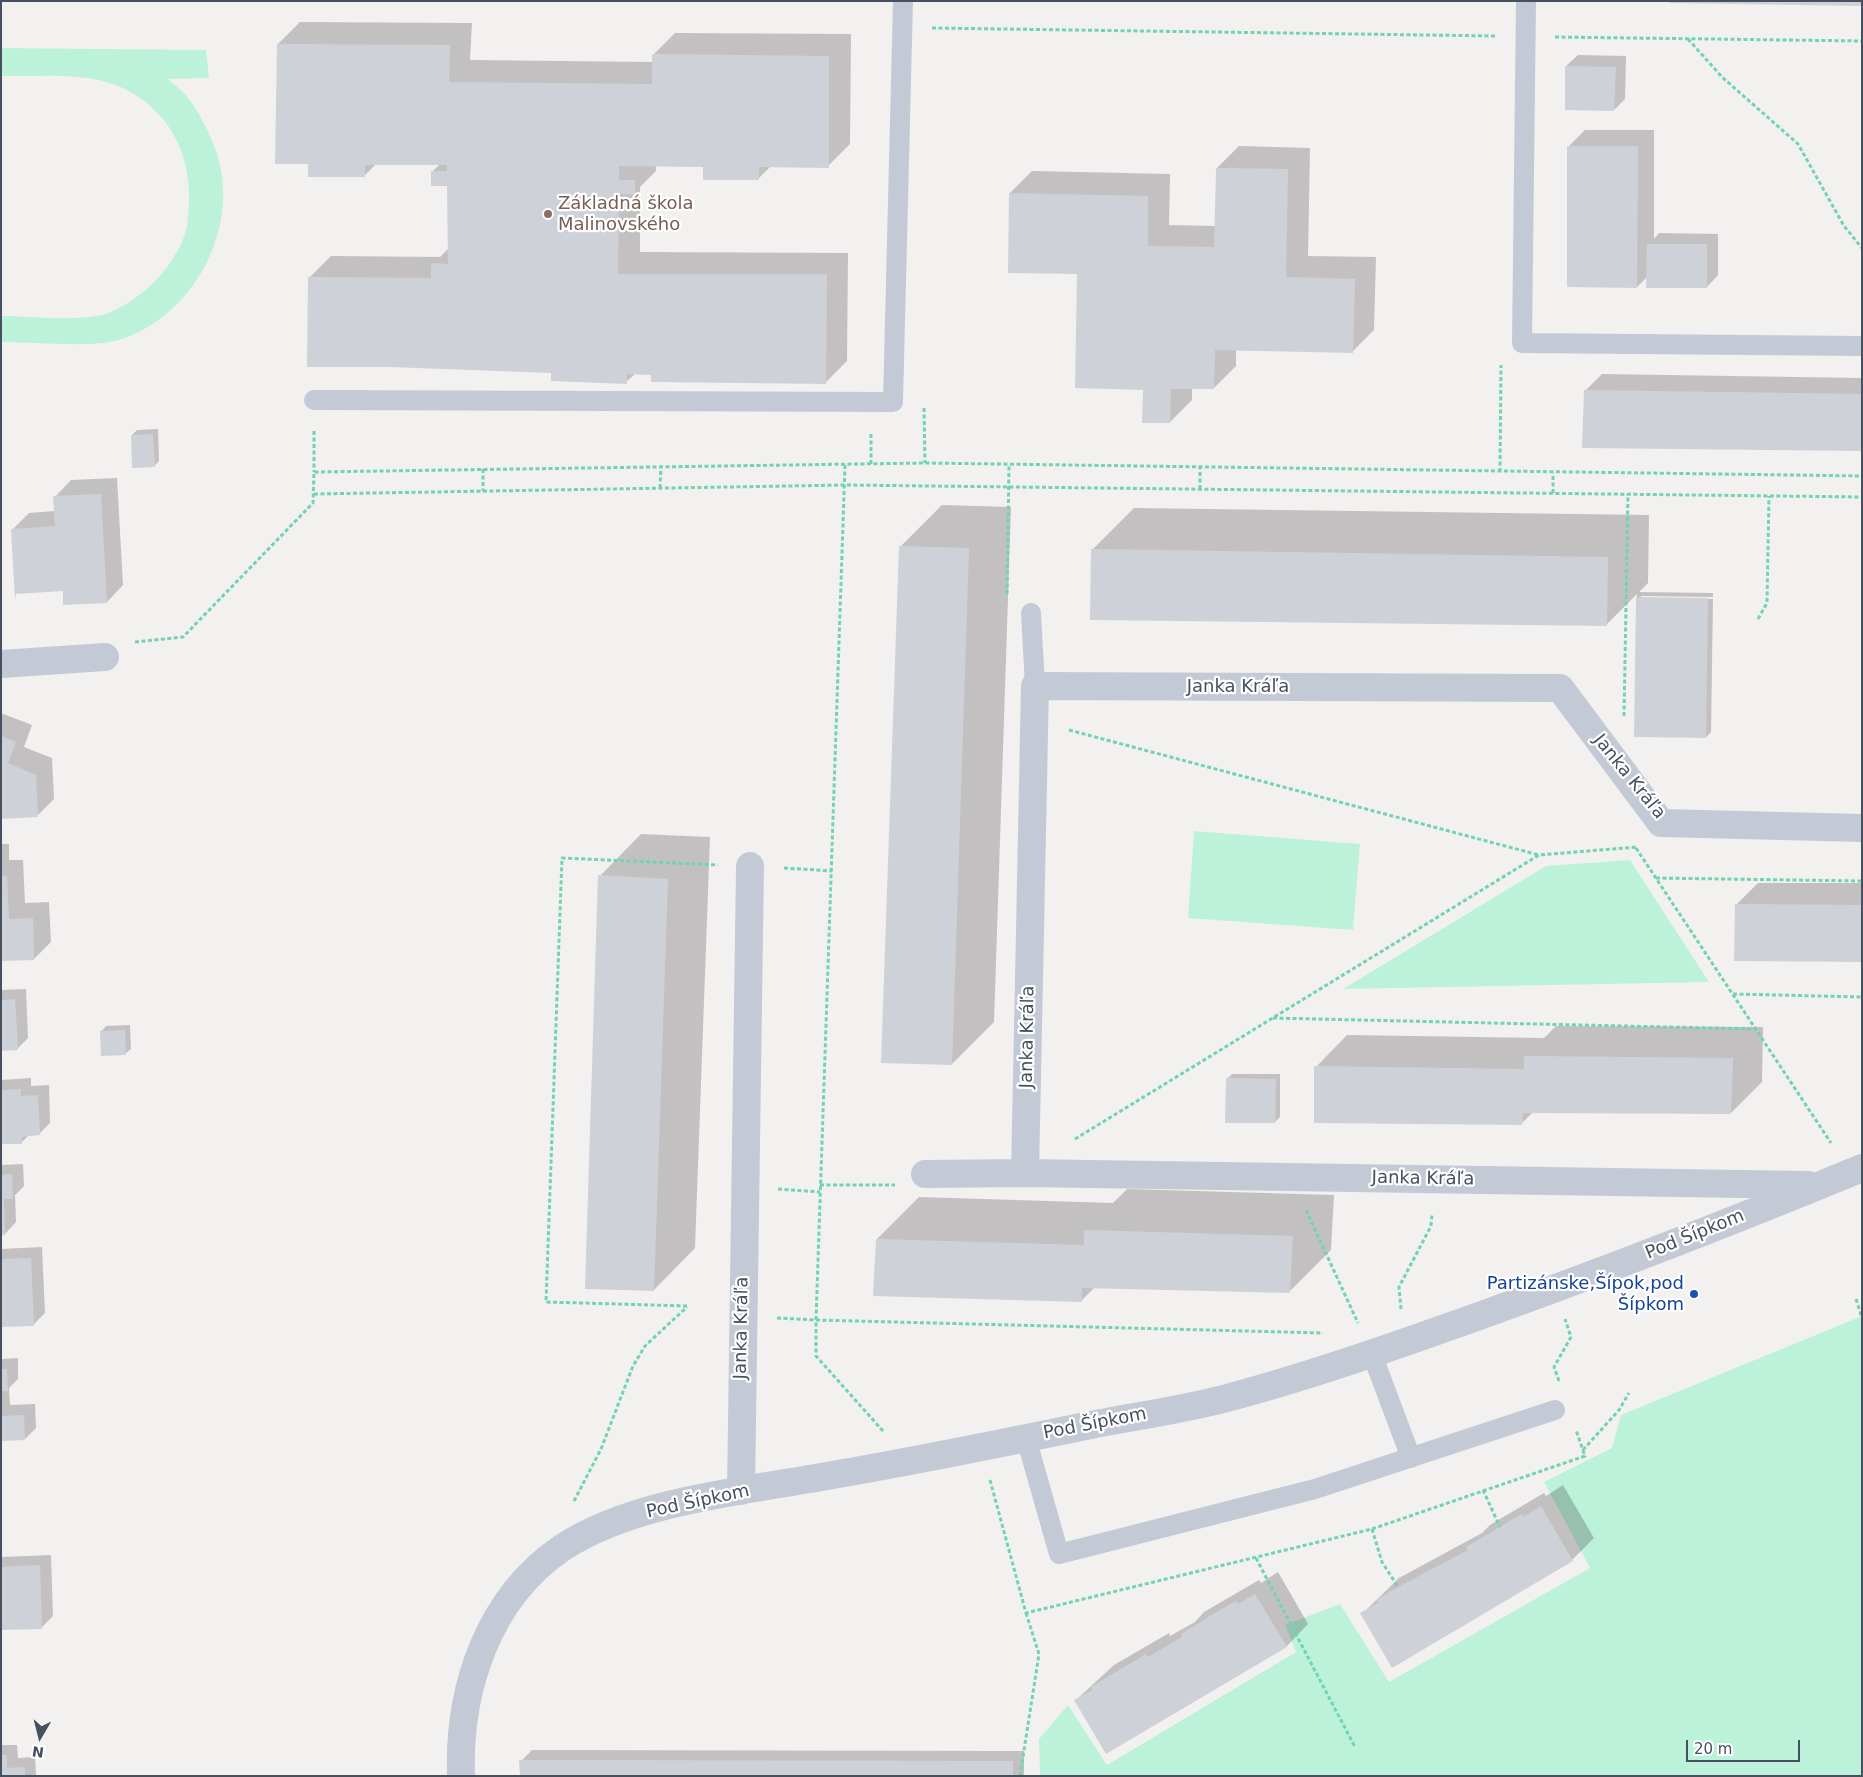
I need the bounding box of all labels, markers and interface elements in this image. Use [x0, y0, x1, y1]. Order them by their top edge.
place label: Základná škola Malinovského [558, 193, 694, 235]
marker: Základná škola Malinovského [542, 208, 554, 220]
street label: Janka Kráľa [1187, 676, 1289, 698]
street label: Janka Kráľa [1588, 730, 1670, 824]
street label: Janka Kráľa [1016, 986, 1040, 1088]
street label: Janka Kráľa [1372, 1167, 1474, 1191]
street label: Pod Šípkom [1642, 1205, 1748, 1265]
place label: Partizánske,Šípok,pod Šípkom [1487, 1273, 1684, 1316]
street label: Janka Kráľa [730, 1277, 754, 1379]
marker: Partizánske,Šípok,pod Šípkom [1688, 1288, 1700, 1300]
street label: Pod Šípkom [1042, 1403, 1148, 1445]
street label: Pod Šípkom [645, 1481, 751, 1523]
north arrow [15, 1712, 65, 1762]
scale bar [1688, 1730, 1802, 1762]
text: 20 m [1694, 1740, 1732, 1758]
text: N [31, 1743, 45, 1761]

